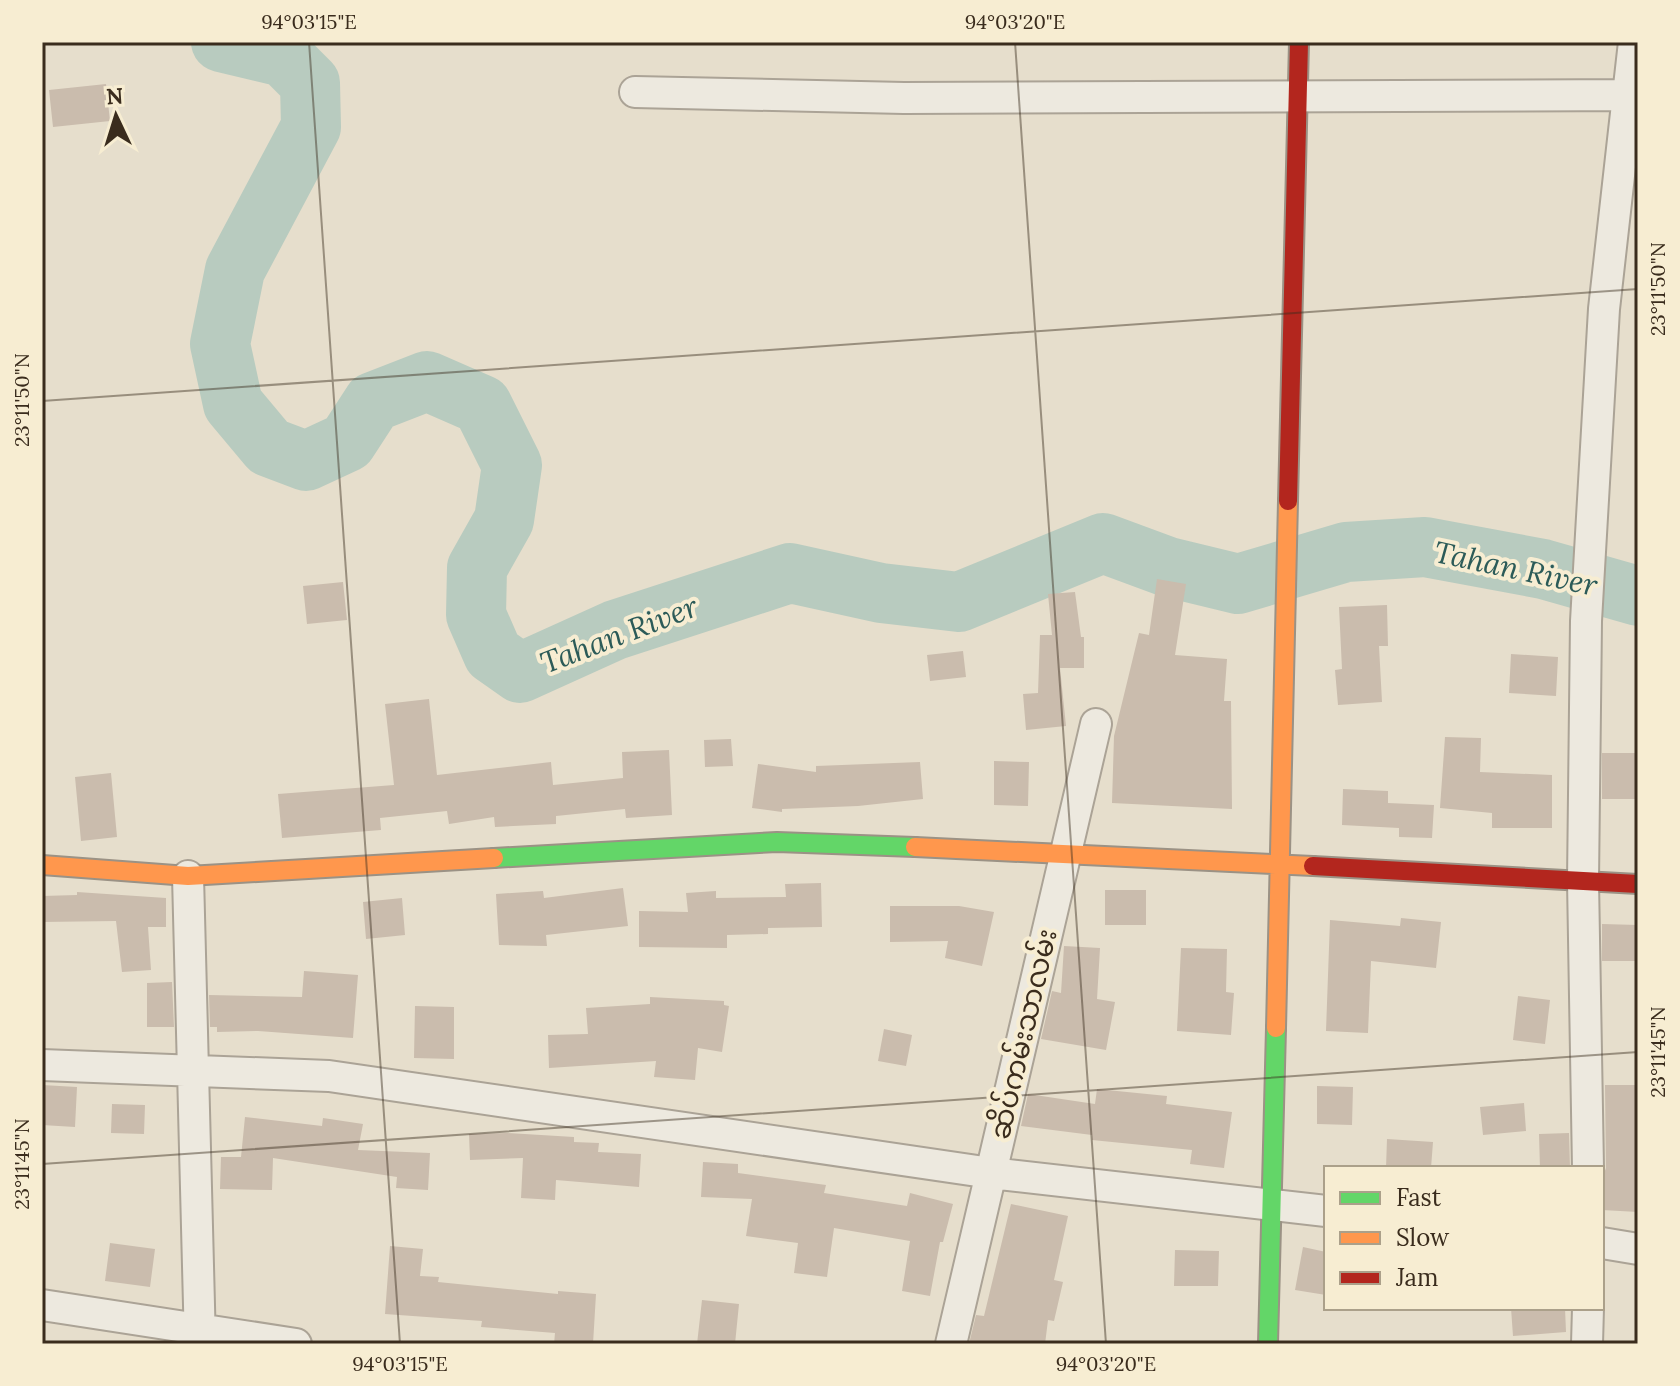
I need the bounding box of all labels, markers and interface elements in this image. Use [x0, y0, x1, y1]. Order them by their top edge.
text: 94°03'15"E [261, 9, 357, 34]
text: 94°03'20"E [965, 9, 1065, 34]
north arrow [76, 76, 156, 156]
text: N [105, 81, 124, 111]
text: 23°11'50"N [1645, 242, 1670, 336]
text: 23°11'50"N [9, 353, 34, 447]
water label: Tahan River [1431, 532, 1601, 604]
water label: Tahan River [535, 586, 704, 681]
street label: ဆိပ်ကမ်းသာလမ်း [981, 925, 1065, 1143]
text: 23°11'45"N [1645, 1006, 1670, 1098]
text: 23°11'45"N [9, 1118, 34, 1210]
legend [1324, 1166, 1604, 1310]
text: Fast [1396, 1182, 1442, 1213]
text: Slow [1396, 1222, 1450, 1253]
text: Jam [1395, 1262, 1438, 1293]
text: 94°03'15"E [352, 1351, 448, 1376]
text: 94°03'20"E [1056, 1351, 1156, 1376]

